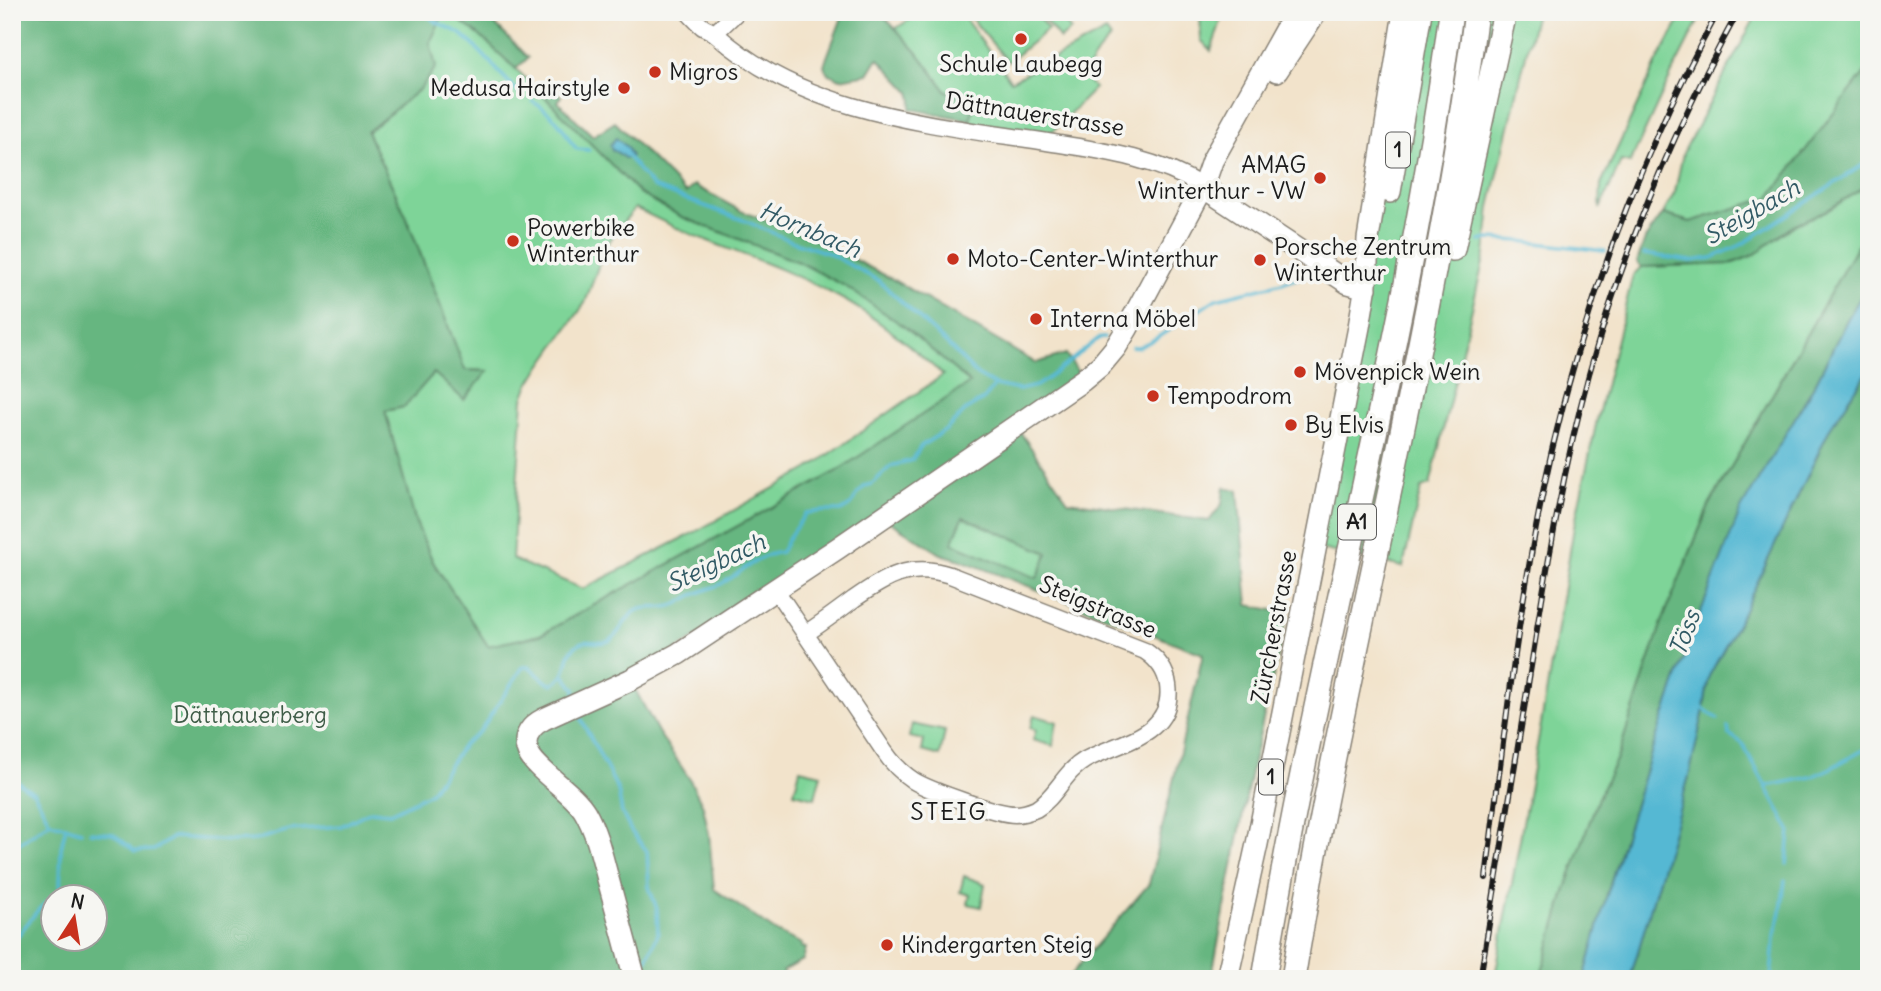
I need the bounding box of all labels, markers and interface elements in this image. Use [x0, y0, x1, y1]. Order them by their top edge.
marker: Schule Laubegg [1013, 31, 1029, 47]
place label: Schule Laubegg [939, 49, 1103, 78]
place label: Migros [669, 57, 738, 86]
marker: Migros [647, 64, 663, 80]
place label: Medusa Hairstyle [430, 73, 610, 102]
marker: Medusa Hairstyle [616, 80, 632, 96]
street label: Dättnauerstrasse [944, 85, 1126, 142]
road number: 1 [1386, 132, 1410, 168]
place label: AMAG Winterthur - VW [1138, 150, 1306, 205]
marker: AMAG Winterthur - VW [1312, 170, 1328, 186]
water label: Steigbach [1698, 171, 1806, 250]
water label: Hornbach [755, 194, 867, 264]
place label: Powerbike Winterthur [527, 213, 640, 268]
place label: Porsche Zentrum Winterthur [1274, 232, 1451, 287]
marker: Powerbike Winterthur [505, 233, 521, 249]
place label: Moto-Center-Winterthur [967, 244, 1219, 273]
marker: Moto-Center-Winterthur [945, 251, 961, 267]
marker: Porsche Zentrum Winterthur [1252, 252, 1268, 268]
place label: Interna Möbel [1050, 304, 1196, 333]
marker: Interna Möbel [1028, 311, 1044, 327]
place label: Mövenpick Wein [1314, 357, 1480, 386]
marker: Mövenpick Wein [1292, 364, 1308, 380]
place label: Tempodrom [1167, 381, 1292, 410]
marker: Tempodrom [1145, 388, 1161, 404]
place label: By Elvis [1305, 410, 1384, 439]
marker: By Elvis [1283, 417, 1299, 433]
road number: A1 [1338, 504, 1376, 540]
water label: Steigbach [661, 526, 771, 598]
street label: Zürcherstrasse [1244, 548, 1303, 706]
street label: Steigstrasse [1035, 569, 1161, 644]
water label: Töss [1662, 605, 1707, 660]
park label: Dättnauerberg [173, 700, 327, 729]
road number: 1 [1259, 760, 1283, 794]
district label: STEIG [910, 796, 988, 826]
north arrow [38, 883, 108, 953]
text: N [69, 888, 86, 914]
place label: Kindergarten Steig [901, 930, 1093, 959]
marker: Kindergarten Steig [879, 937, 895, 953]

